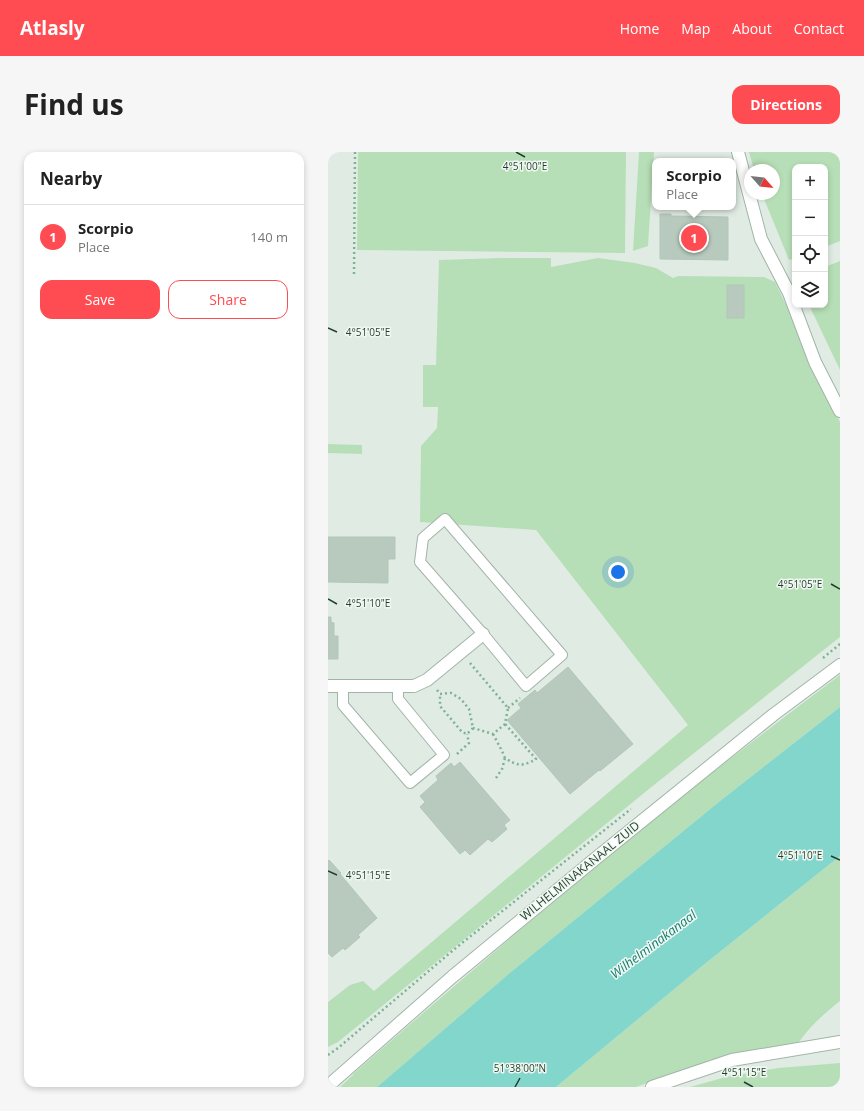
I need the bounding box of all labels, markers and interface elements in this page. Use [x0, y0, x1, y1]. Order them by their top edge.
text: Atlasly [20, 15, 85, 41]
text: Home [620, 19, 659, 38]
text: Map [681, 19, 710, 38]
text: About [732, 19, 772, 38]
text: Contact [794, 19, 844, 38]
text: Find us [24, 85, 124, 123]
button: Directions [732, 85, 840, 124]
popup [652, 158, 736, 210]
text: 4°51'00"E [503, 159, 547, 173]
north arrow [744, 164, 780, 200]
map controls [792, 164, 828, 308]
button: + [792, 164, 828, 200]
text: Scorpio [666, 165, 722, 185]
text: Nearby [40, 167, 102, 190]
text: Place [666, 185, 698, 203]
button: − [792, 200, 828, 236]
text: Scorpio [78, 218, 133, 238]
pin: 1 [681, 223, 707, 253]
text: 1 [49, 228, 57, 246]
text: 140 m [250, 228, 288, 246]
button: locate [792, 236, 828, 272]
text: Place [78, 238, 110, 256]
button: layers [792, 272, 828, 308]
button: Save [40, 280, 160, 319]
button: Share [168, 280, 288, 319]
text: 4°51'05"E [346, 325, 390, 339]
your location [608, 562, 628, 582]
text: 4°51'05"E [778, 577, 822, 591]
text: 4°51'10"E [346, 596, 390, 610]
street label: WILHELMINAKANAAL ZUID [516, 817, 643, 924]
text: 4°51'10"E [778, 848, 822, 862]
text: 4°51'15"E [346, 868, 390, 882]
water label: Wilhelminakanaal [606, 905, 700, 982]
text: 51°38'00"N [494, 1061, 546, 1075]
text: 4°51'15"E [722, 1065, 766, 1079]

